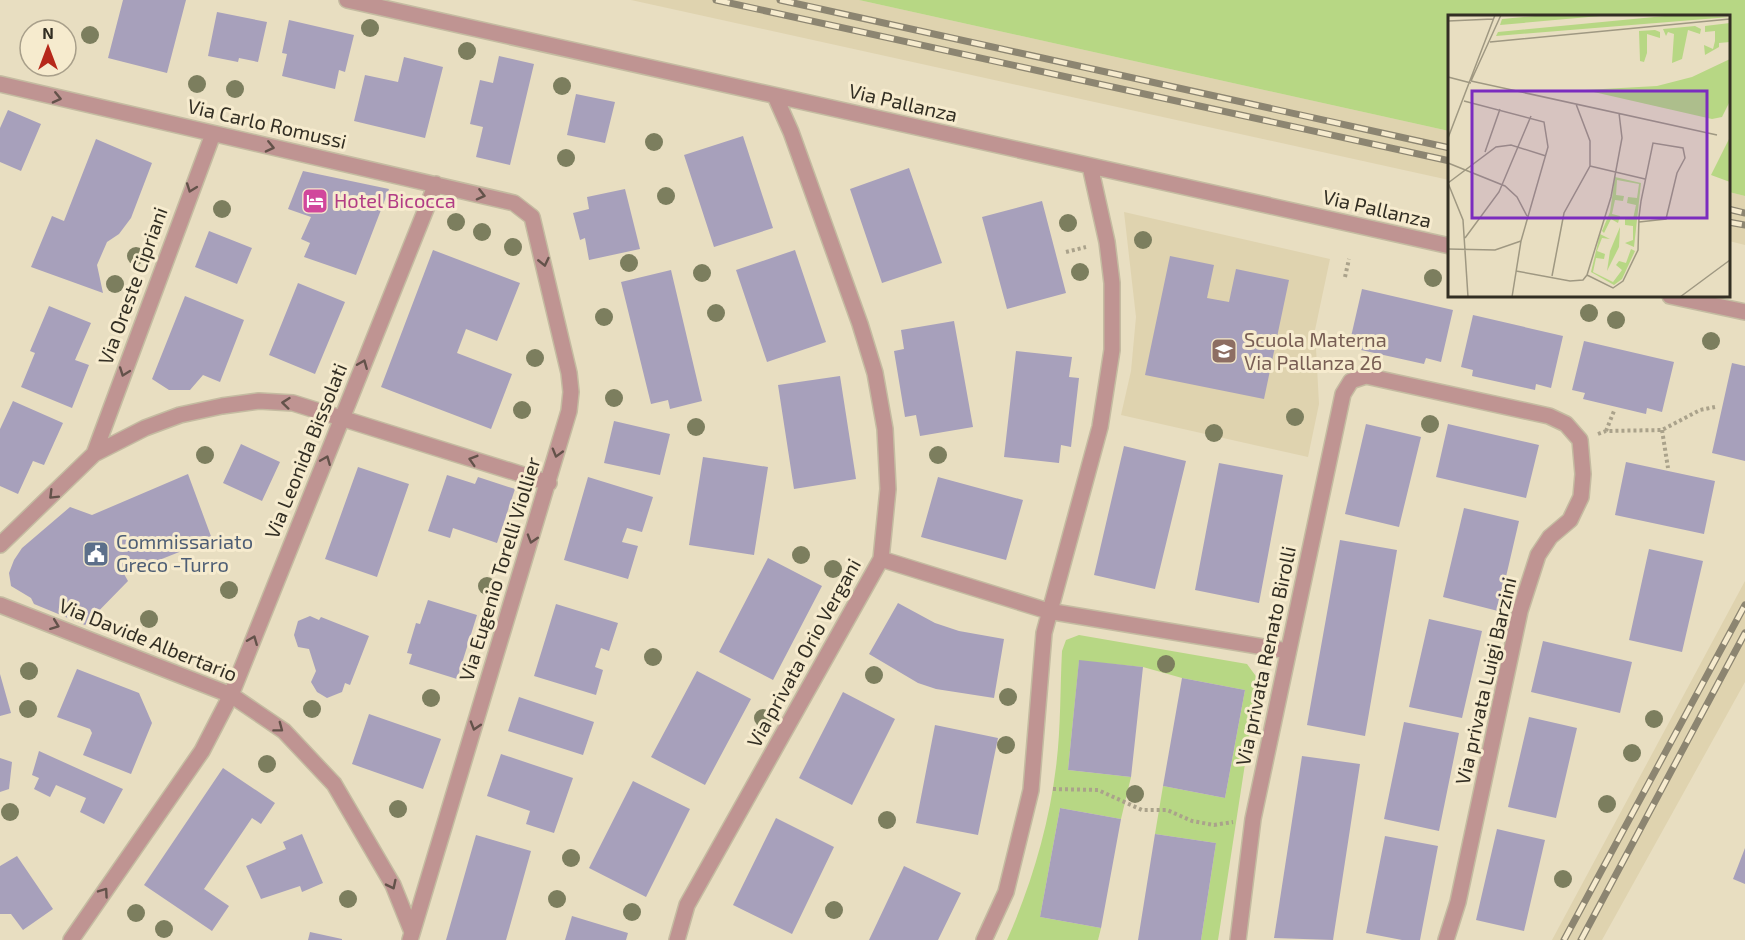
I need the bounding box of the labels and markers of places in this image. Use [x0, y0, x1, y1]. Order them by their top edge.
hotel icon: Hotel Bicocca [300, 186, 330, 216]
place label: Hotel Bicocca [334, 188, 456, 212]
place label: Scuola Materna Via Pallanza 26 [1244, 327, 1387, 374]
school or university icon: Scuola Materna Via Pallanza 26 [1209, 336, 1239, 366]
place label: Commissariato Greco -Turro [116, 529, 253, 576]
public building icon: Commissariato Greco -Turro [81, 539, 111, 569]

